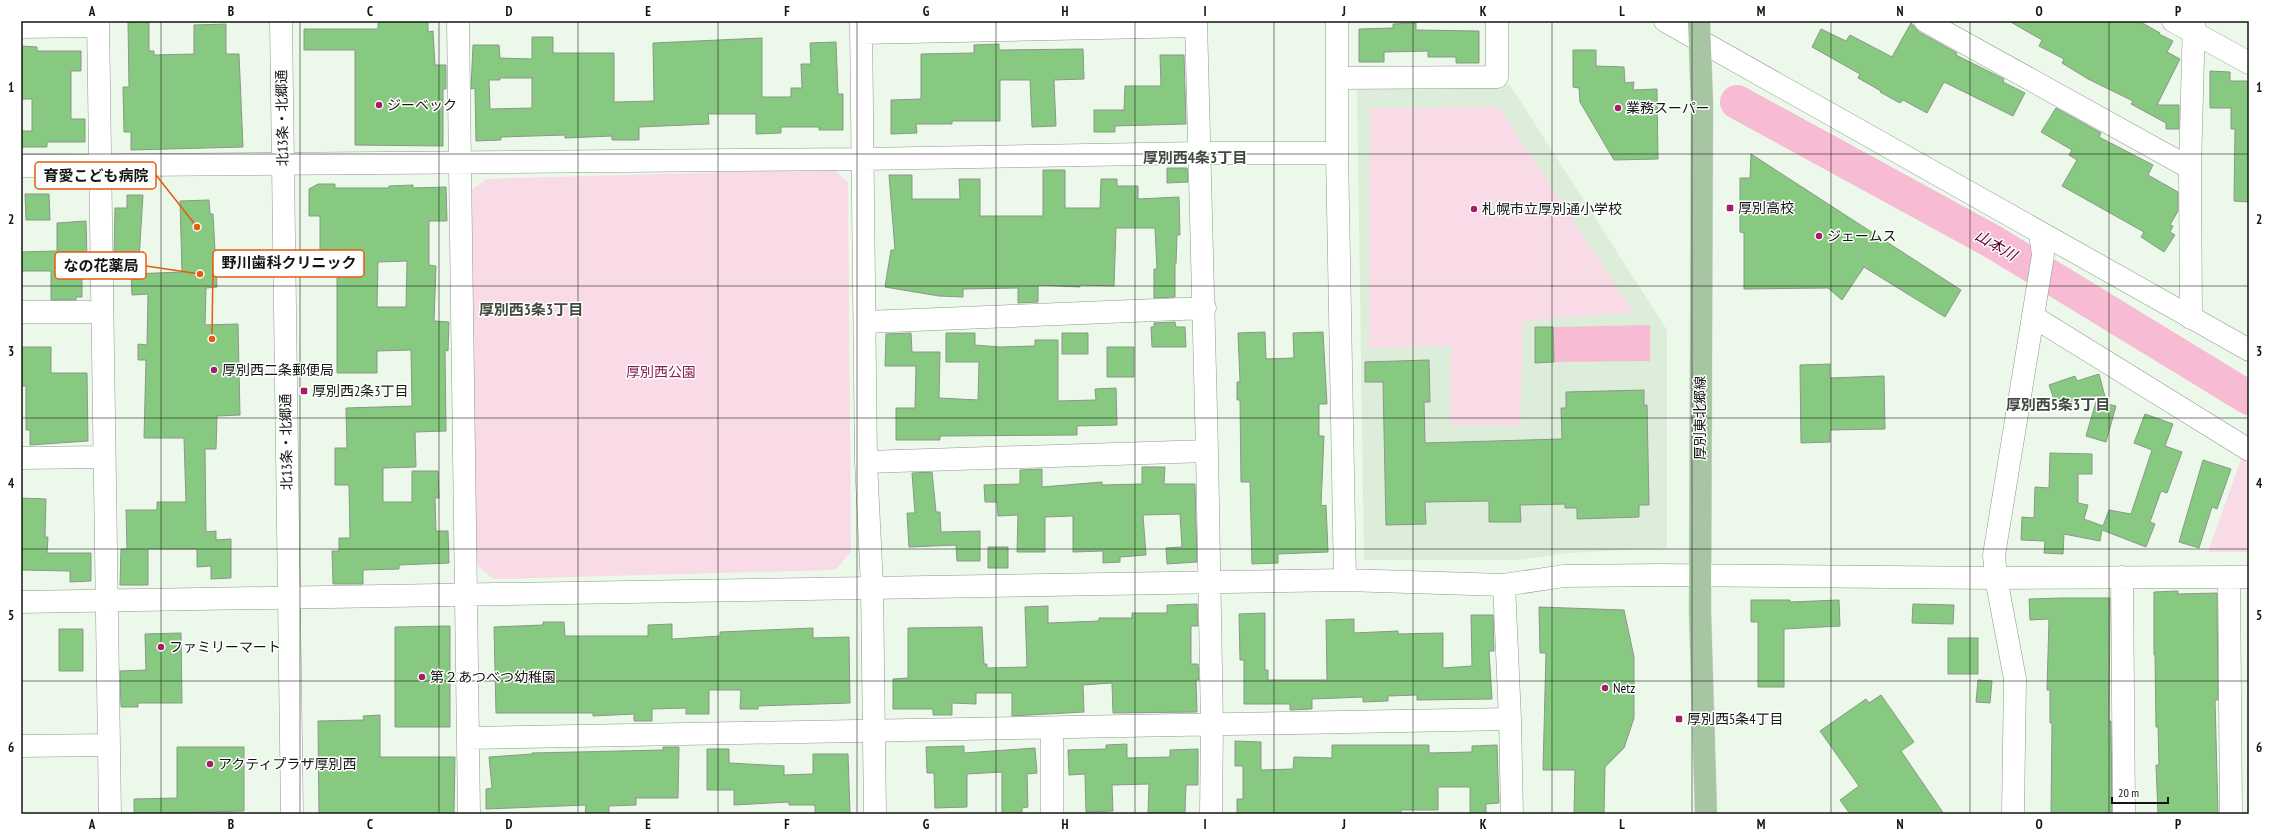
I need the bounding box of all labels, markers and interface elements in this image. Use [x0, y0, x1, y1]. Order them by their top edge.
text: A [88, 3, 96, 20]
text: B [228, 3, 234, 20]
text: C [367, 3, 373, 20]
text: D [506, 3, 513, 20]
text: E [645, 3, 651, 20]
text: F [784, 3, 790, 20]
text: G [923, 3, 930, 20]
text: H [1062, 3, 1069, 20]
text: I [1203, 3, 1207, 20]
text: J [1341, 3, 1346, 20]
text: K [1480, 3, 1487, 20]
text: L [1619, 3, 1625, 20]
text: M [1757, 3, 1766, 20]
text: N [1896, 3, 1904, 20]
text: O [2035, 3, 2043, 20]
text: P [2175, 3, 2181, 20]
street label: 北13条・北郷通 [272, 70, 292, 166]
text: 1 [8, 79, 14, 96]
text: 1 [2256, 79, 2262, 96]
place label: ジーベック [387, 96, 457, 114]
place label: 業務スーパー [1626, 99, 1710, 117]
marker: ジーベック [374, 100, 384, 110]
marker: 業務スーパー [1613, 103, 1623, 113]
district label: 厚別西4条3丁目 [1143, 148, 1247, 167]
callout: 育愛こども病院 [35, 162, 156, 189]
text: 育愛こども病院 [43, 166, 149, 185]
place label: 厚別高校 [1738, 199, 1794, 217]
place label: 札幌市立厚別通小学校 [1482, 200, 1622, 218]
marker: 厚別高校 [1725, 203, 1735, 213]
marker: 札幌市立厚別通小学校 [1469, 204, 1479, 214]
text: 2 [8, 211, 14, 228]
text: 2 [2256, 211, 2262, 228]
water label: 山本川 [1972, 226, 2022, 265]
place label: ジェームス [1827, 227, 1897, 245]
marker: ジェームス [1814, 231, 1824, 241]
callout: 野川歯科クリニック [213, 250, 364, 277]
callout: なの花薬局 [55, 252, 146, 279]
text: 野川歯科クリニック [221, 253, 357, 272]
text: なの花薬局 [63, 256, 139, 275]
district label: 厚別西3条3丁目 [479, 300, 583, 319]
text: 3 [8, 343, 14, 360]
text: 3 [2256, 343, 2262, 360]
place label: 厚別西二条郵便局 [222, 361, 334, 379]
park label: 厚別西公園 [626, 363, 696, 381]
marker: 厚別西二条郵便局 [209, 365, 219, 375]
street label: 厚別東北郷線 [1691, 376, 1709, 460]
place label: 厚別西2条3丁目 [312, 382, 409, 400]
marker: 厚別西2条3丁目 [299, 386, 309, 396]
street label: 北13条・北郷通 [276, 394, 296, 490]
district label: 厚別西5条3丁目 [2006, 395, 2110, 414]
text: 4 [8, 475, 15, 492]
text: 4 [2256, 475, 2263, 492]
text: 5 [8, 607, 14, 624]
text: 5 [2256, 607, 2262, 624]
place label: ファミリーマート [169, 638, 281, 656]
marker: ファミリーマート [156, 642, 166, 652]
place label: 第２あつべつ幼稚園 [430, 668, 556, 686]
marker: 第２あつべつ幼稚園 [417, 672, 427, 682]
place label: Netz [1613, 679, 1635, 697]
marker: Netz [1600, 683, 1610, 693]
place label: 厚別西5条4丁目 [1687, 710, 1784, 728]
marker: 厚別西5条4丁目 [1674, 714, 1684, 724]
text: 6 [8, 739, 14, 756]
text: 6 [2256, 739, 2262, 756]
place label: アクティプラザ厚別西 [218, 755, 356, 773]
marker: アクティプラザ厚別西 [205, 759, 215, 769]
scale bar [2112, 779, 2168, 805]
text: 20 m [2118, 785, 2139, 800]
text: A [88, 816, 96, 833]
text: B [228, 816, 234, 833]
text: C [367, 816, 373, 833]
text: D [506, 816, 513, 833]
text: E [645, 816, 651, 833]
text: F [784, 816, 790, 833]
text: G [923, 816, 930, 833]
text: H [1062, 816, 1069, 833]
text: I [1203, 816, 1207, 833]
text: J [1341, 816, 1346, 833]
text: K [1480, 816, 1487, 833]
text: L [1619, 816, 1625, 833]
text: M [1757, 816, 1766, 833]
text: N [1896, 816, 1904, 833]
text: O [2035, 816, 2043, 833]
text: P [2175, 816, 2181, 833]

